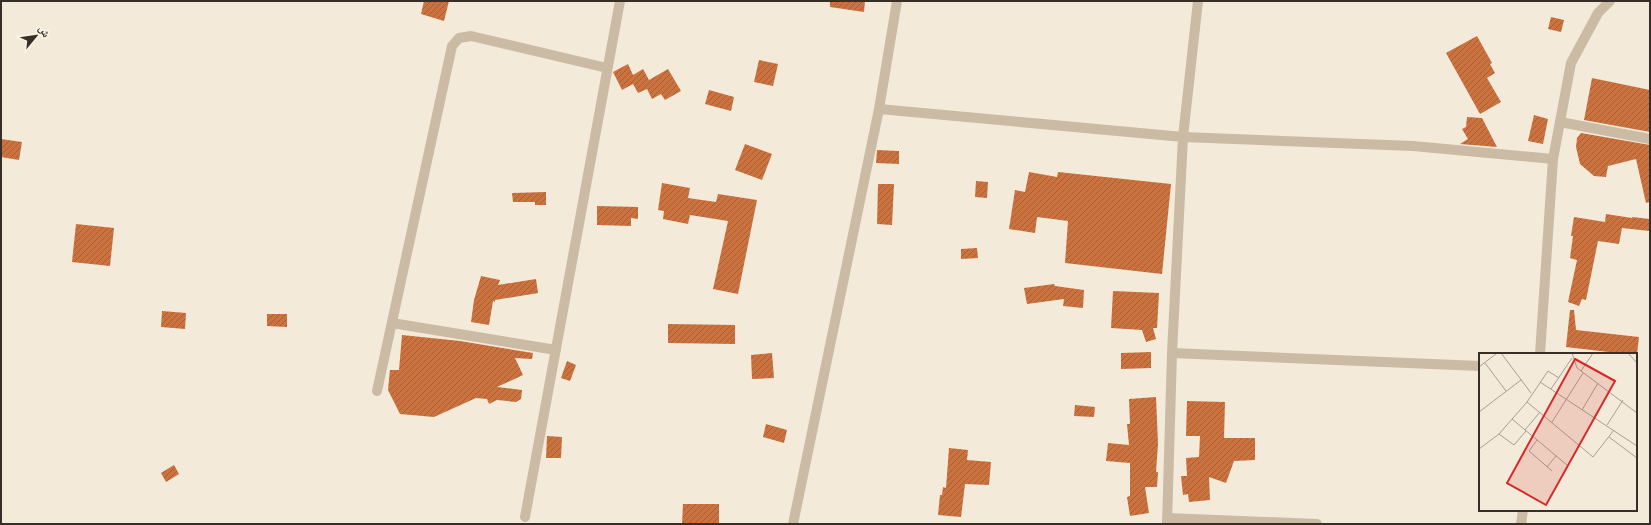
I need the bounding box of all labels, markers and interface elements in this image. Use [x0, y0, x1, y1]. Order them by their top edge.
north arrow [16, 16, 56, 56]
text: ش [35, 23, 54, 40]
inset map [1479, 353, 1637, 511]

